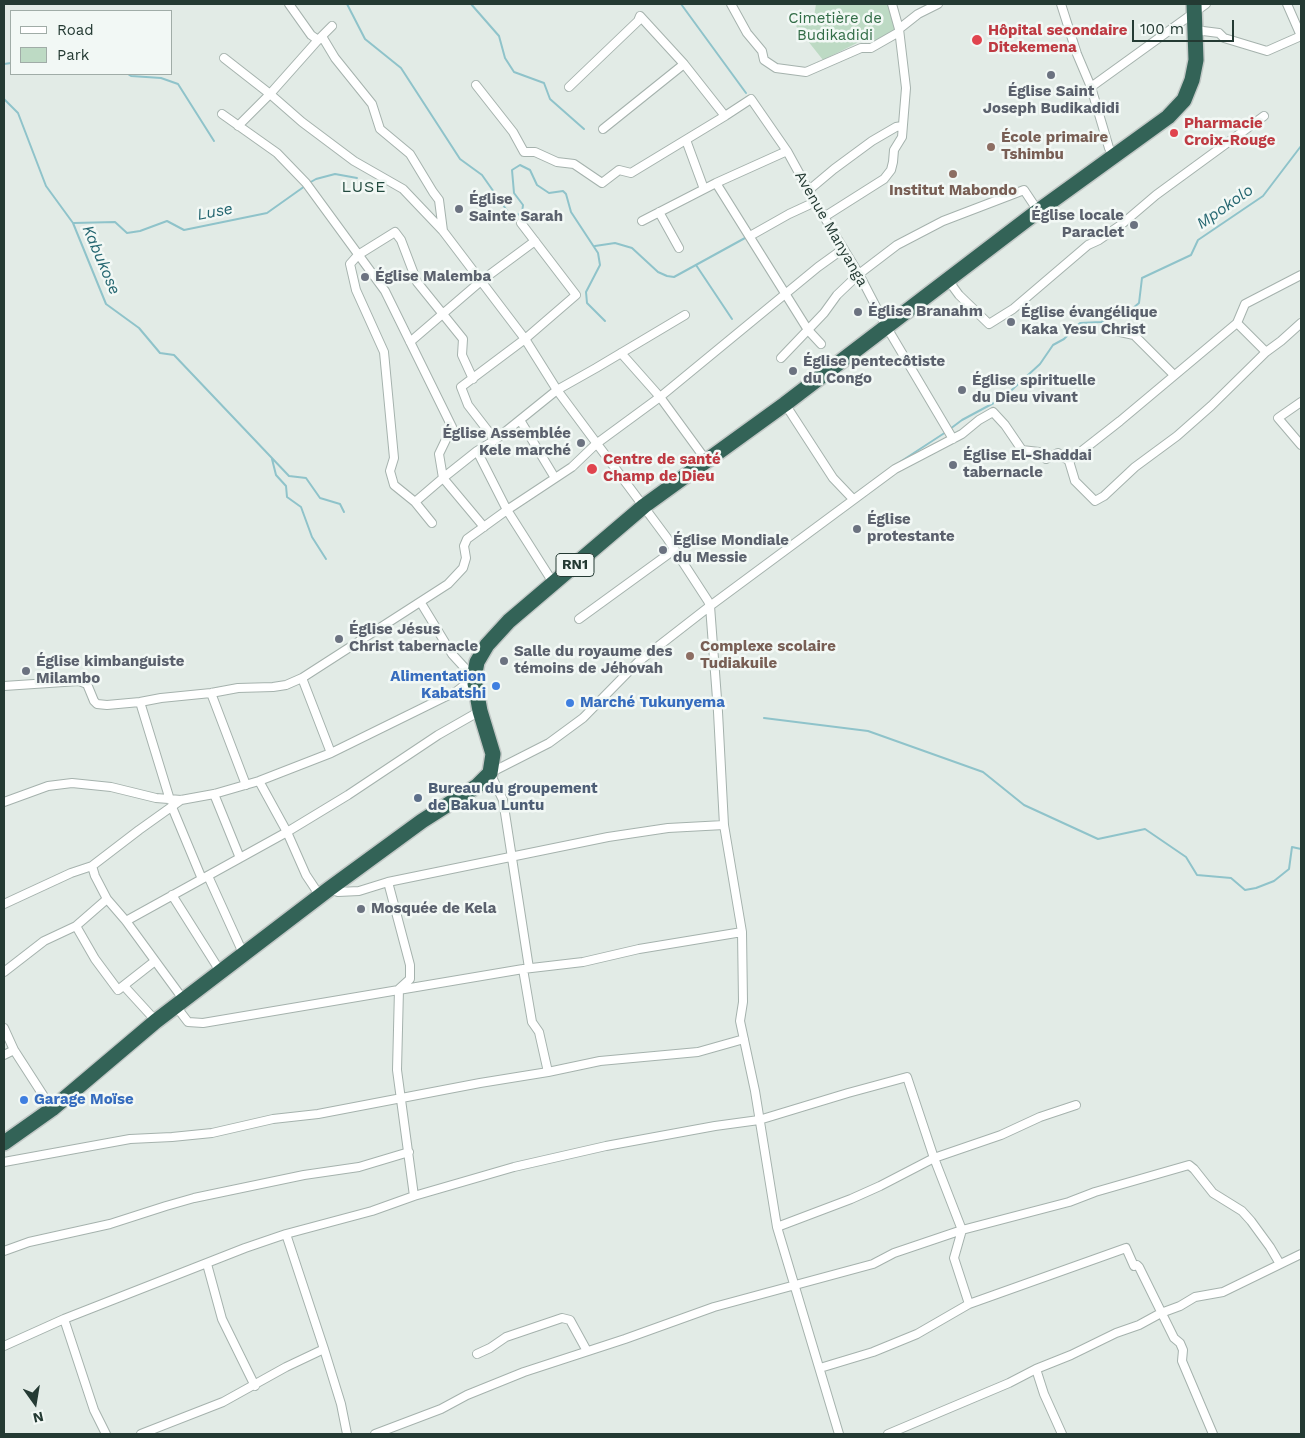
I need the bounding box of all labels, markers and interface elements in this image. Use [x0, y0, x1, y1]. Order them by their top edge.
legend [10, 10, 172, 75]
park label: Cimetière de Budikadidi [788, 10, 882, 45]
scale bar [1135, 10, 1238, 42]
text: 100 m [1140, 20, 1184, 38]
text: Road [57, 21, 94, 39]
place label: Hôpital secondaire Ditekemena [988, 22, 1127, 57]
marker: Hôpital secondaire Ditekemena [970, 33, 984, 47]
text: Park [57, 46, 89, 64]
marker: Église Saint Joseph Budikadidi [1045, 69, 1057, 81]
place label: Église Saint Joseph Budikadidi [983, 83, 1119, 118]
place label: Pharmacie Croix-Rouge [1184, 115, 1275, 150]
marker: Pharmacie Croix-Rouge [1168, 127, 1180, 139]
place label: École primaire Tshimbu [1001, 129, 1108, 164]
marker: École primaire Tshimbu [985, 141, 997, 153]
street label: Avenue Manyanga [791, 168, 871, 290]
marker: Institut Mabondo [947, 168, 959, 180]
district label: LUSE [341, 177, 387, 197]
water label: Mpokolo [1193, 181, 1257, 233]
place label: Institut Mabondo [889, 182, 1017, 200]
place label: Église Sainte Sarah [469, 191, 563, 226]
water label: Luse [196, 199, 234, 225]
marker: Église Sainte Sarah [453, 203, 465, 215]
place label: Église locale Paraclet [1031, 207, 1124, 242]
marker: Église locale Paraclet [1128, 219, 1140, 231]
water label: Kabukose [78, 222, 124, 298]
place label: Église Malemba [375, 268, 491, 286]
marker: Église Malemba [359, 271, 371, 283]
place label: Église Branahm [868, 303, 983, 321]
place label: Église évangélique Kaka Yesu Christ [1021, 304, 1157, 339]
marker: Église Branahm [852, 306, 864, 318]
marker: Église évangélique Kaka Yesu Christ [1005, 316, 1017, 328]
place label: Église pentecôtiste du Congo [803, 353, 945, 388]
marker: Église pentecôtiste du Congo [787, 365, 799, 377]
place label: Église spirituelle du Dieu vivant [972, 372, 1096, 407]
marker: Église spirituelle du Dieu vivant [956, 384, 968, 396]
place label: Église Assemblée Kele marché [442, 425, 571, 460]
marker: Église Assemblée Kele marché [575, 437, 587, 449]
place label: Église El-Shaddai tabernacle [963, 447, 1092, 482]
place label: Centre de santé Champ de Dieu [603, 451, 721, 486]
marker: Église El-Shaddai tabernacle [947, 459, 959, 471]
marker: Centre de santé Champ de Dieu [585, 462, 599, 476]
place label: Église protestante [867, 511, 955, 546]
marker: Église protestante [851, 523, 863, 535]
place label: Église Mondiale du Messie [673, 532, 789, 567]
marker: Église Mondiale du Messie [657, 544, 669, 556]
road number: RN1 [556, 554, 594, 576]
place label: Église Jésus Christ tabernacle [349, 621, 478, 656]
marker: Église Jésus Christ tabernacle [333, 633, 345, 645]
place label: Complexe scolaire Tudiakuile [700, 638, 836, 673]
place label: Salle du royaume des témoins de Jéhovah [514, 643, 672, 678]
marker: Complexe scolaire Tudiakuile [684, 650, 696, 662]
place label: Église kimbanguiste Milambo [36, 653, 184, 688]
marker: Salle du royaume des témoins de Jéhovah [498, 655, 510, 667]
marker: Église kimbanguiste Milambo [20, 665, 32, 677]
place label: Alimentation Kabatshi [390, 668, 486, 703]
marker: Alimentation Kabatshi [490, 680, 502, 692]
place label: Marché Tukunyema [580, 694, 725, 712]
marker: Marché Tukunyema [564, 697, 576, 709]
place label: Bureau du groupement de Bakua Luntu [428, 780, 598, 815]
marker: Bureau du groupement de Bakua Luntu [412, 792, 424, 804]
place label: Mosquée de Kela [371, 900, 496, 918]
marker: Mosquée de Kela [355, 903, 367, 915]
place label: Garage Moïse [34, 1091, 134, 1109]
marker: Garage Moïse [18, 1094, 30, 1106]
north arrow [10, 1378, 60, 1428]
text: N [32, 1409, 45, 1427]

